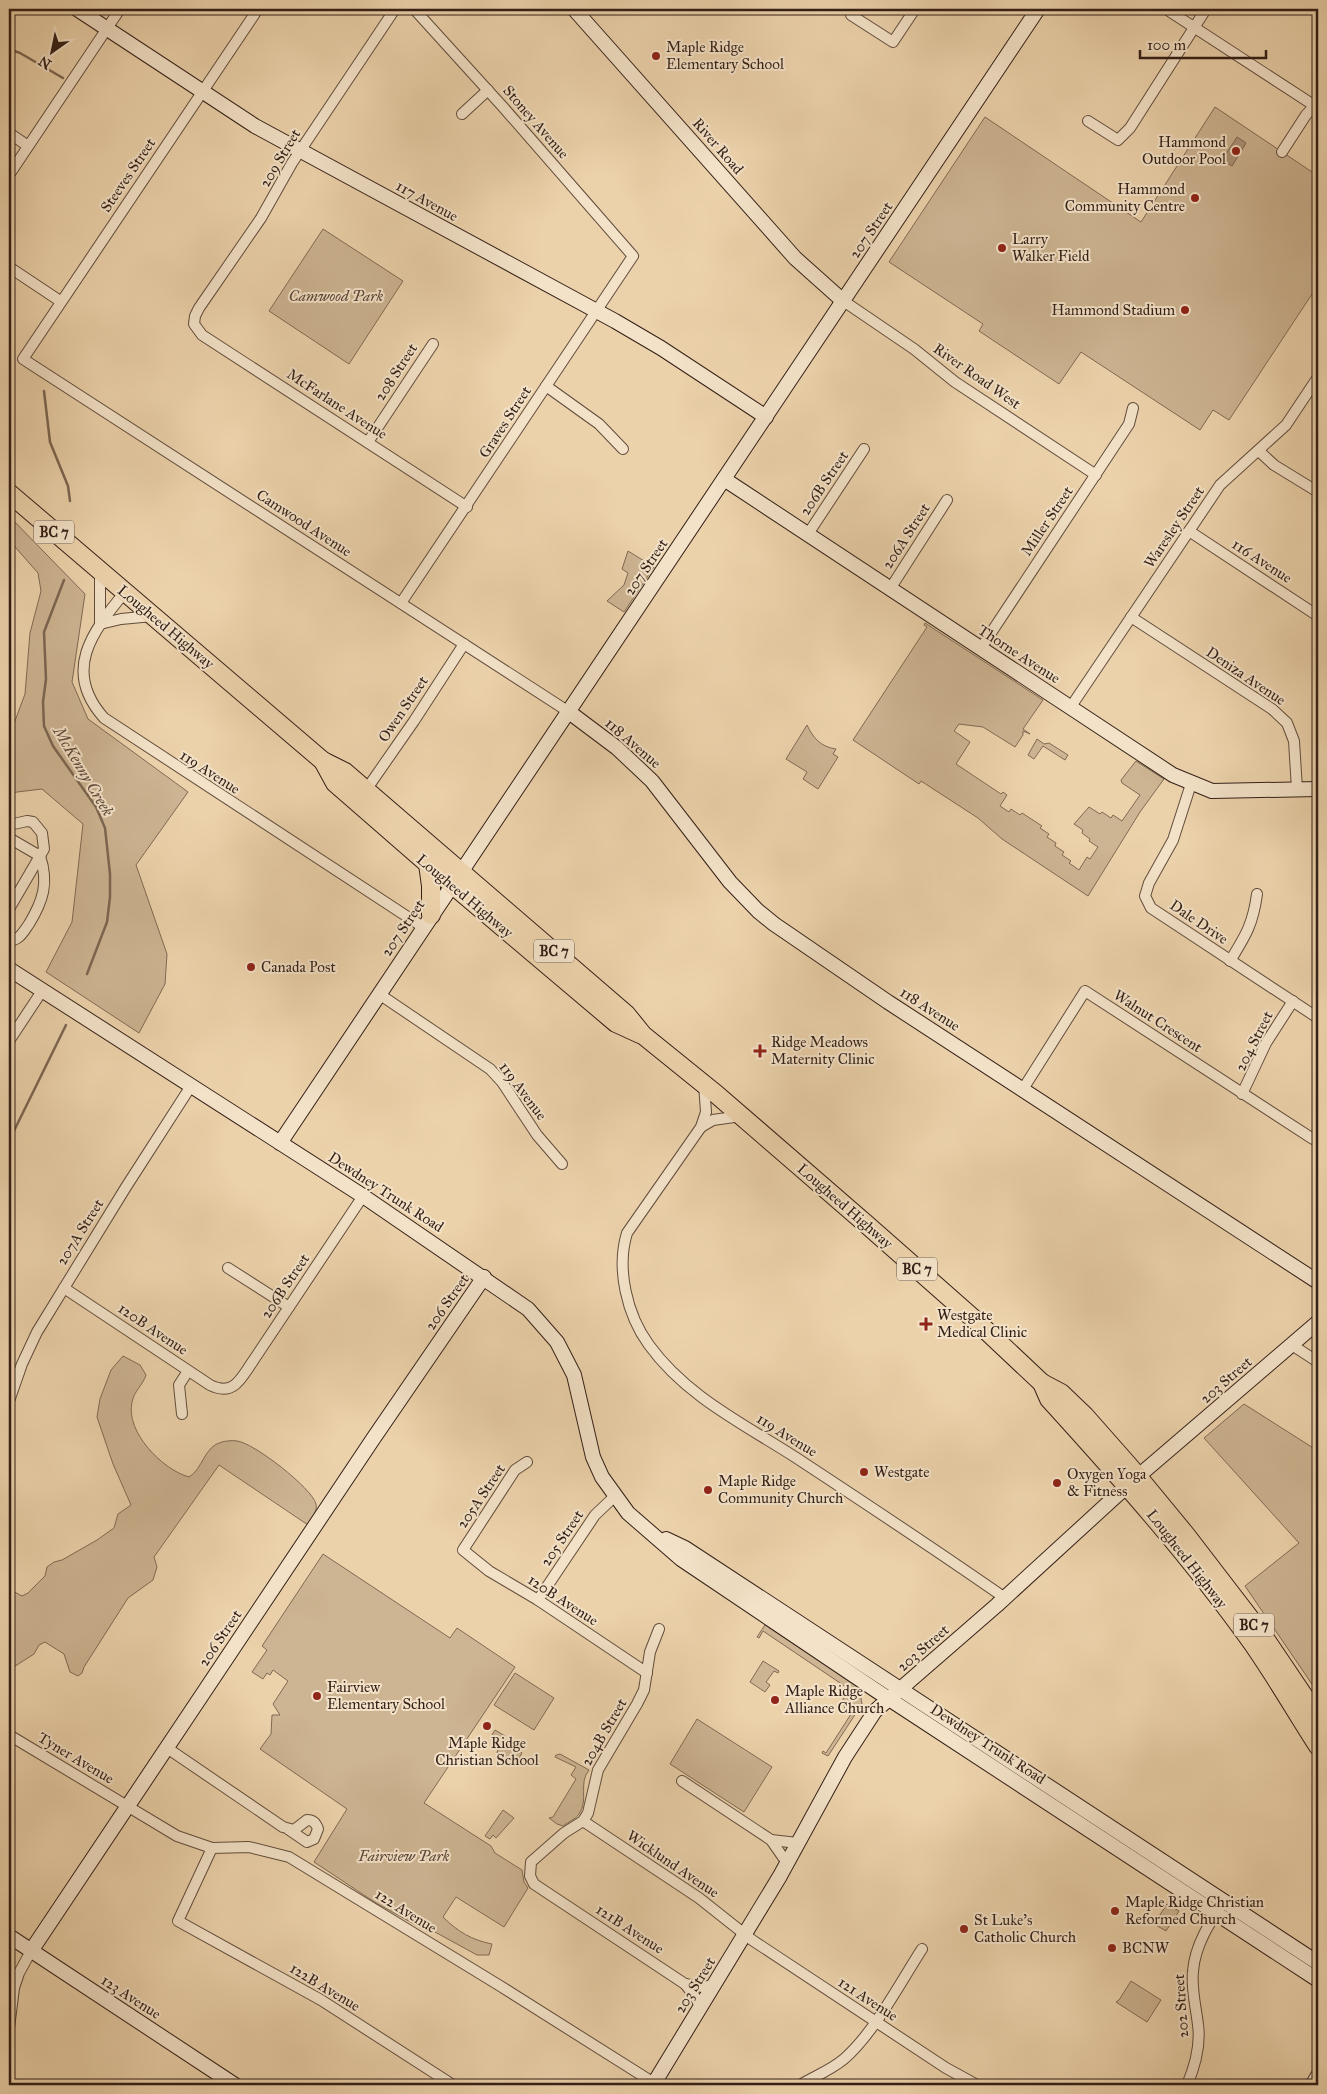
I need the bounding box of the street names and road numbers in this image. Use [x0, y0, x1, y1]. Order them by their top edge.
street label: Stoney Avenue [499, 82, 573, 162]
street label: River Road [689, 114, 748, 178]
street label: 209 Street [256, 125, 305, 190]
street label: Steeves Street [97, 134, 160, 216]
street label: 117 Avenue [393, 177, 461, 225]
street label: 207 Street [845, 198, 897, 262]
street label: 208 Street [371, 339, 422, 404]
street label: River Road West [930, 339, 1025, 413]
street label: McFarlane Avenue [283, 365, 391, 443]
street label: Graves Street [475, 382, 535, 461]
street label: 206B Street [796, 447, 853, 519]
street label: Miller Street [1017, 482, 1077, 559]
street label: Waresley Street [1140, 482, 1208, 571]
street label: Camwood Avenue [253, 486, 355, 560]
street label: 206A Street [878, 499, 934, 572]
road number: BC 7 [34, 520, 74, 544]
street label: 207 Street [620, 535, 672, 599]
street label: 116 Avenue [1229, 535, 1295, 587]
street label: Lougheed Highway [114, 581, 219, 673]
street label: Thorne Avenue [974, 621, 1064, 687]
street label: Deniza Avenue [1203, 643, 1289, 709]
street label: Owen Street [374, 672, 432, 746]
street label: 118 Avenue [601, 714, 665, 772]
street label: 119 Avenue [177, 746, 243, 798]
street label: Lougheed Highway [413, 850, 518, 942]
street label: 207 Street [377, 896, 429, 960]
street label: Dale Drive [1166, 896, 1232, 948]
road number: BC 7 [534, 939, 574, 962]
street label: 118 Avenue [897, 983, 963, 1035]
street label: Walnut Crescent [1110, 986, 1206, 1057]
street label: 204 Street [1231, 1007, 1277, 1074]
street label: 119 Avenue [495, 1058, 551, 1124]
street label: Dewdney Trunk Road [325, 1148, 447, 1236]
street label: Lougheed Highway [794, 1160, 897, 1253]
street label: 207A Street [53, 1195, 108, 1268]
street label: 206B Street [257, 1250, 314, 1322]
road number: BC 7 [897, 1258, 937, 1280]
street label: 206 Street [421, 1270, 473, 1334]
street label: 120B Avenue [115, 1299, 191, 1359]
street label: 203 Street [1196, 1352, 1256, 1407]
street label: 119 Avenue [753, 1409, 821, 1461]
street label: 205A Street [453, 1460, 509, 1532]
street label: 205 Street [537, 1506, 588, 1569]
street label: Lougheed Highway [1143, 1506, 1232, 1613]
street label: 120B Avenue [524, 1571, 602, 1629]
street label: 206 Street [195, 1606, 246, 1670]
road number: BC 7 [1234, 1614, 1274, 1636]
street label: 203 Street [893, 1620, 953, 1675]
street label: 204B Street [577, 1694, 631, 1769]
street label: Dewdney Trunk Road [927, 1700, 1049, 1788]
street label: Tyner Avenue [35, 1728, 117, 1788]
street label: Wicklund Avenue [623, 1826, 723, 1902]
street label: 122 Avenue [372, 1885, 440, 1937]
street label: 121B Avenue [593, 1900, 667, 1958]
street label: 203 Street [671, 1953, 720, 2016]
street label: 122B Avenue [287, 1959, 363, 2015]
street label: 123 Avenue [98, 1971, 164, 2023]
street label: 121 Avenue [835, 1973, 901, 2025]
street label: 202 Street [1170, 1973, 1192, 2039]

